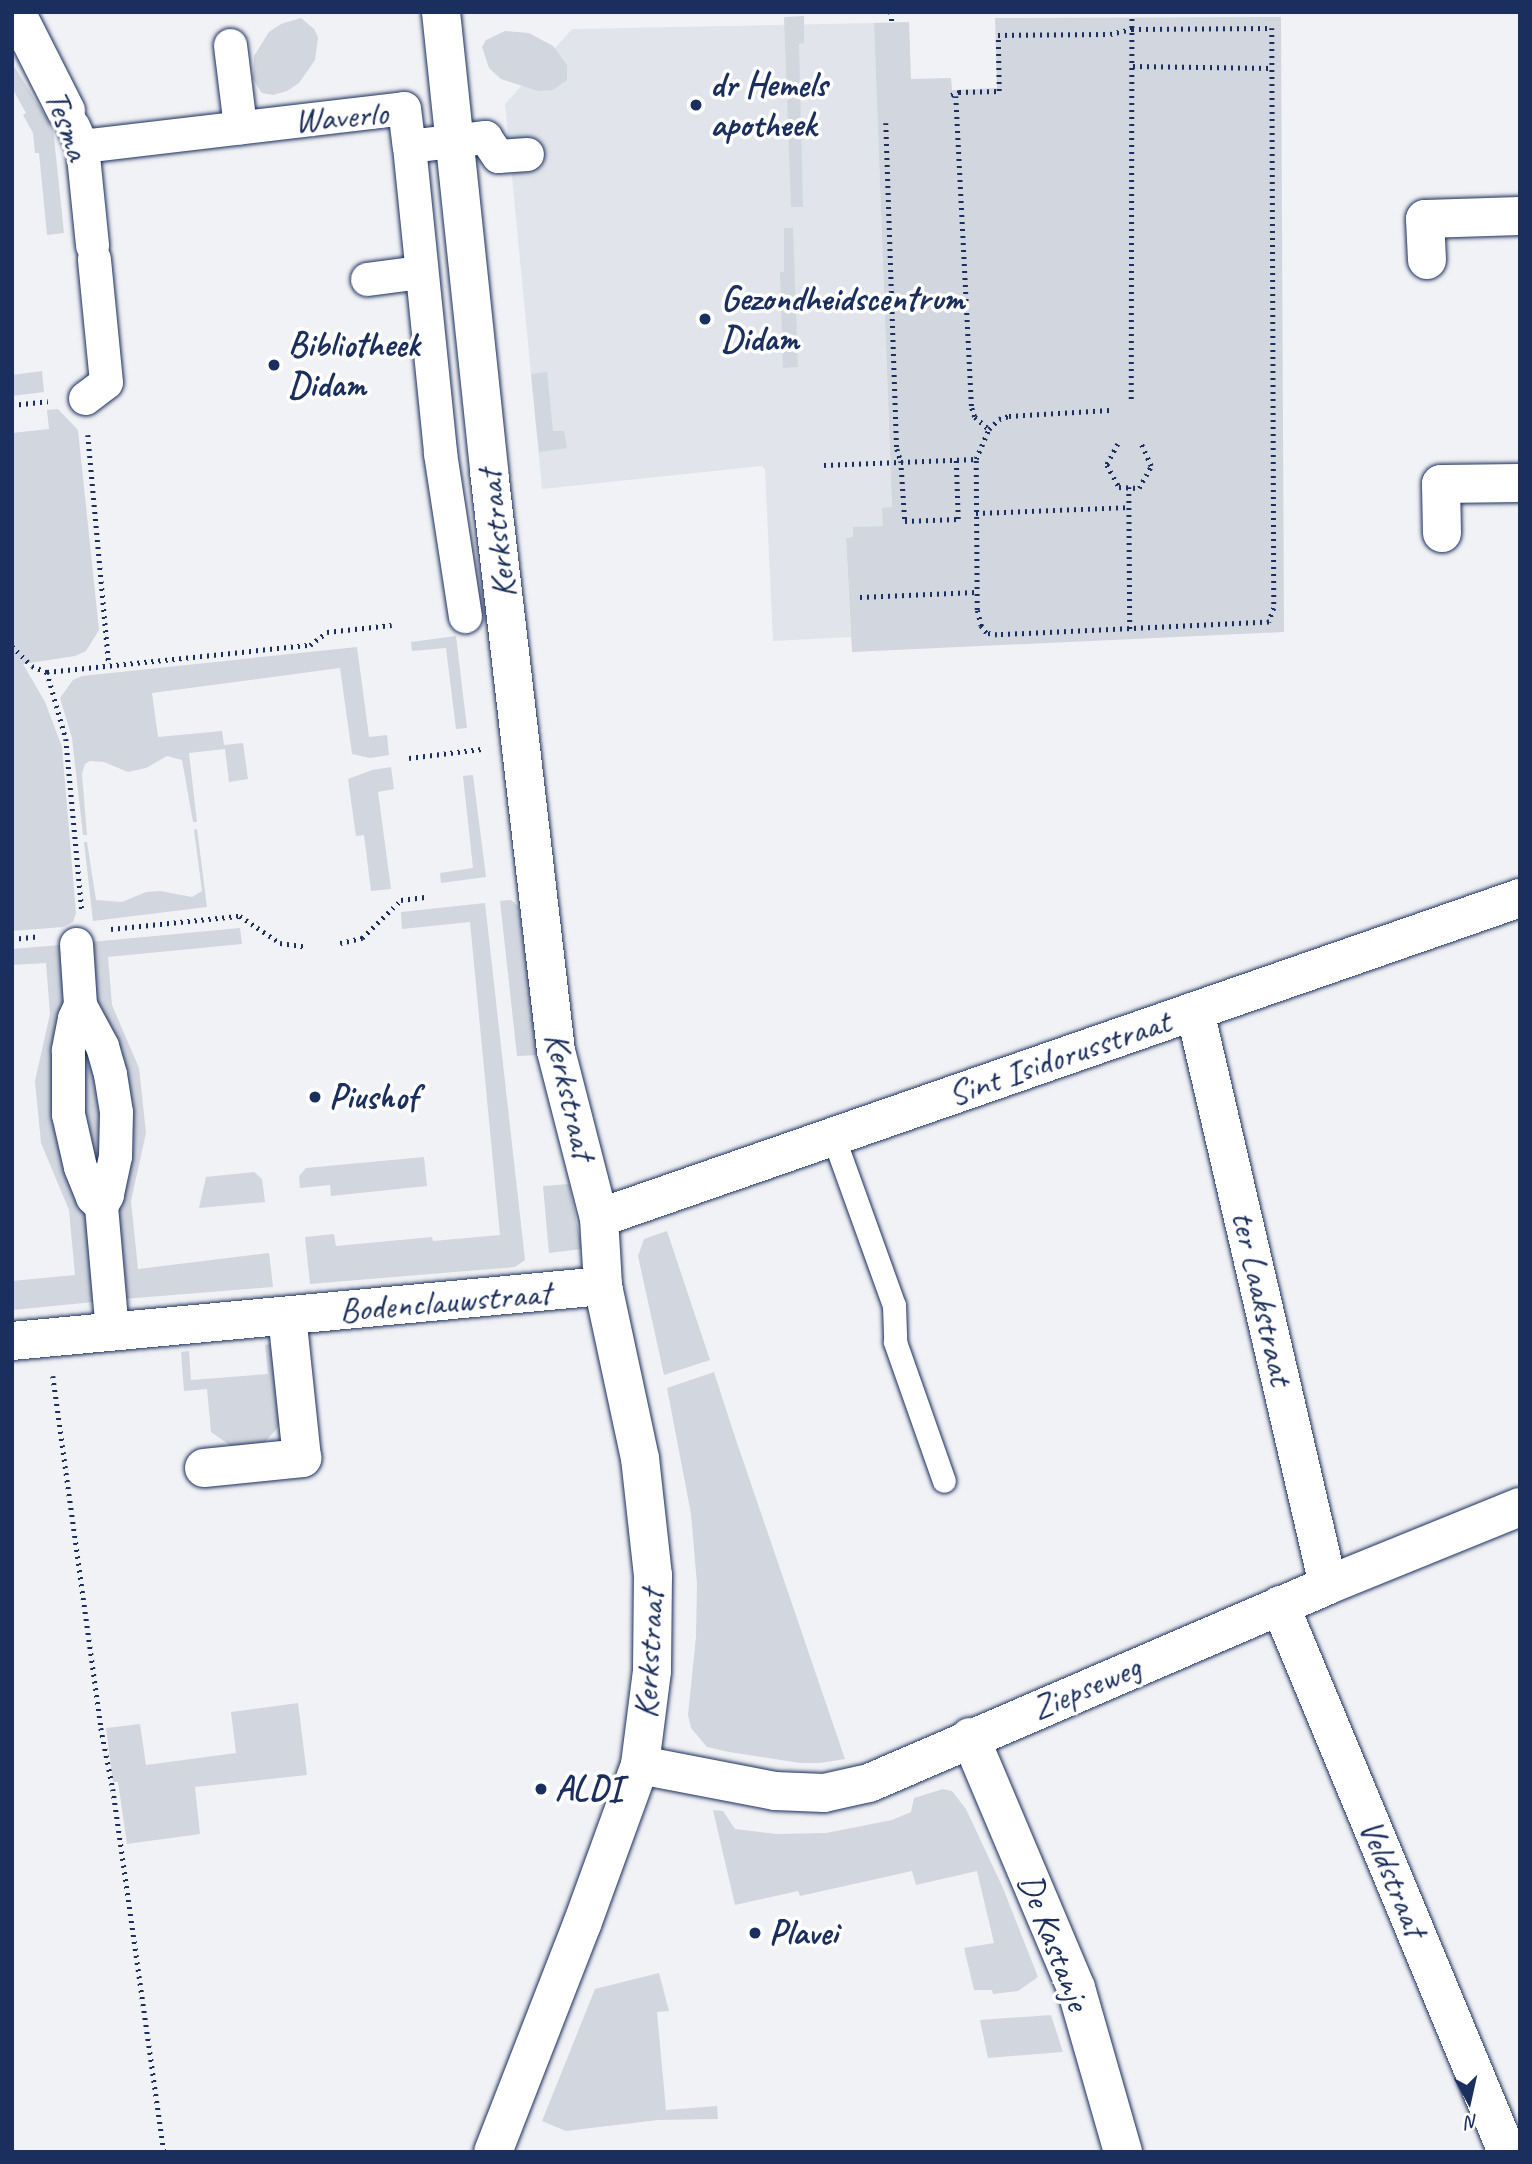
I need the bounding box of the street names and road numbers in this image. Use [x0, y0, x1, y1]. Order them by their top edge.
street label: Tesma [35, 84, 99, 166]
street label: Waverlo [293, 92, 389, 142]
street label: Kerkstraat [468, 467, 526, 601]
street label: Sint Isidorusstraat [942, 1000, 1176, 1116]
street label: Kerkstraat [535, 1028, 605, 1164]
street label: ter Laakstraat [1221, 1206, 1303, 1390]
street label: Bodenclauwstraat [338, 1272, 552, 1332]
street label: Kerkstraat [625, 1589, 673, 1719]
street label: Ziepseweg [1025, 1646, 1147, 1730]
street label: Veldstraat [1350, 1813, 1436, 1943]
street label: De Kastanje [1009, 1867, 1099, 2017]

